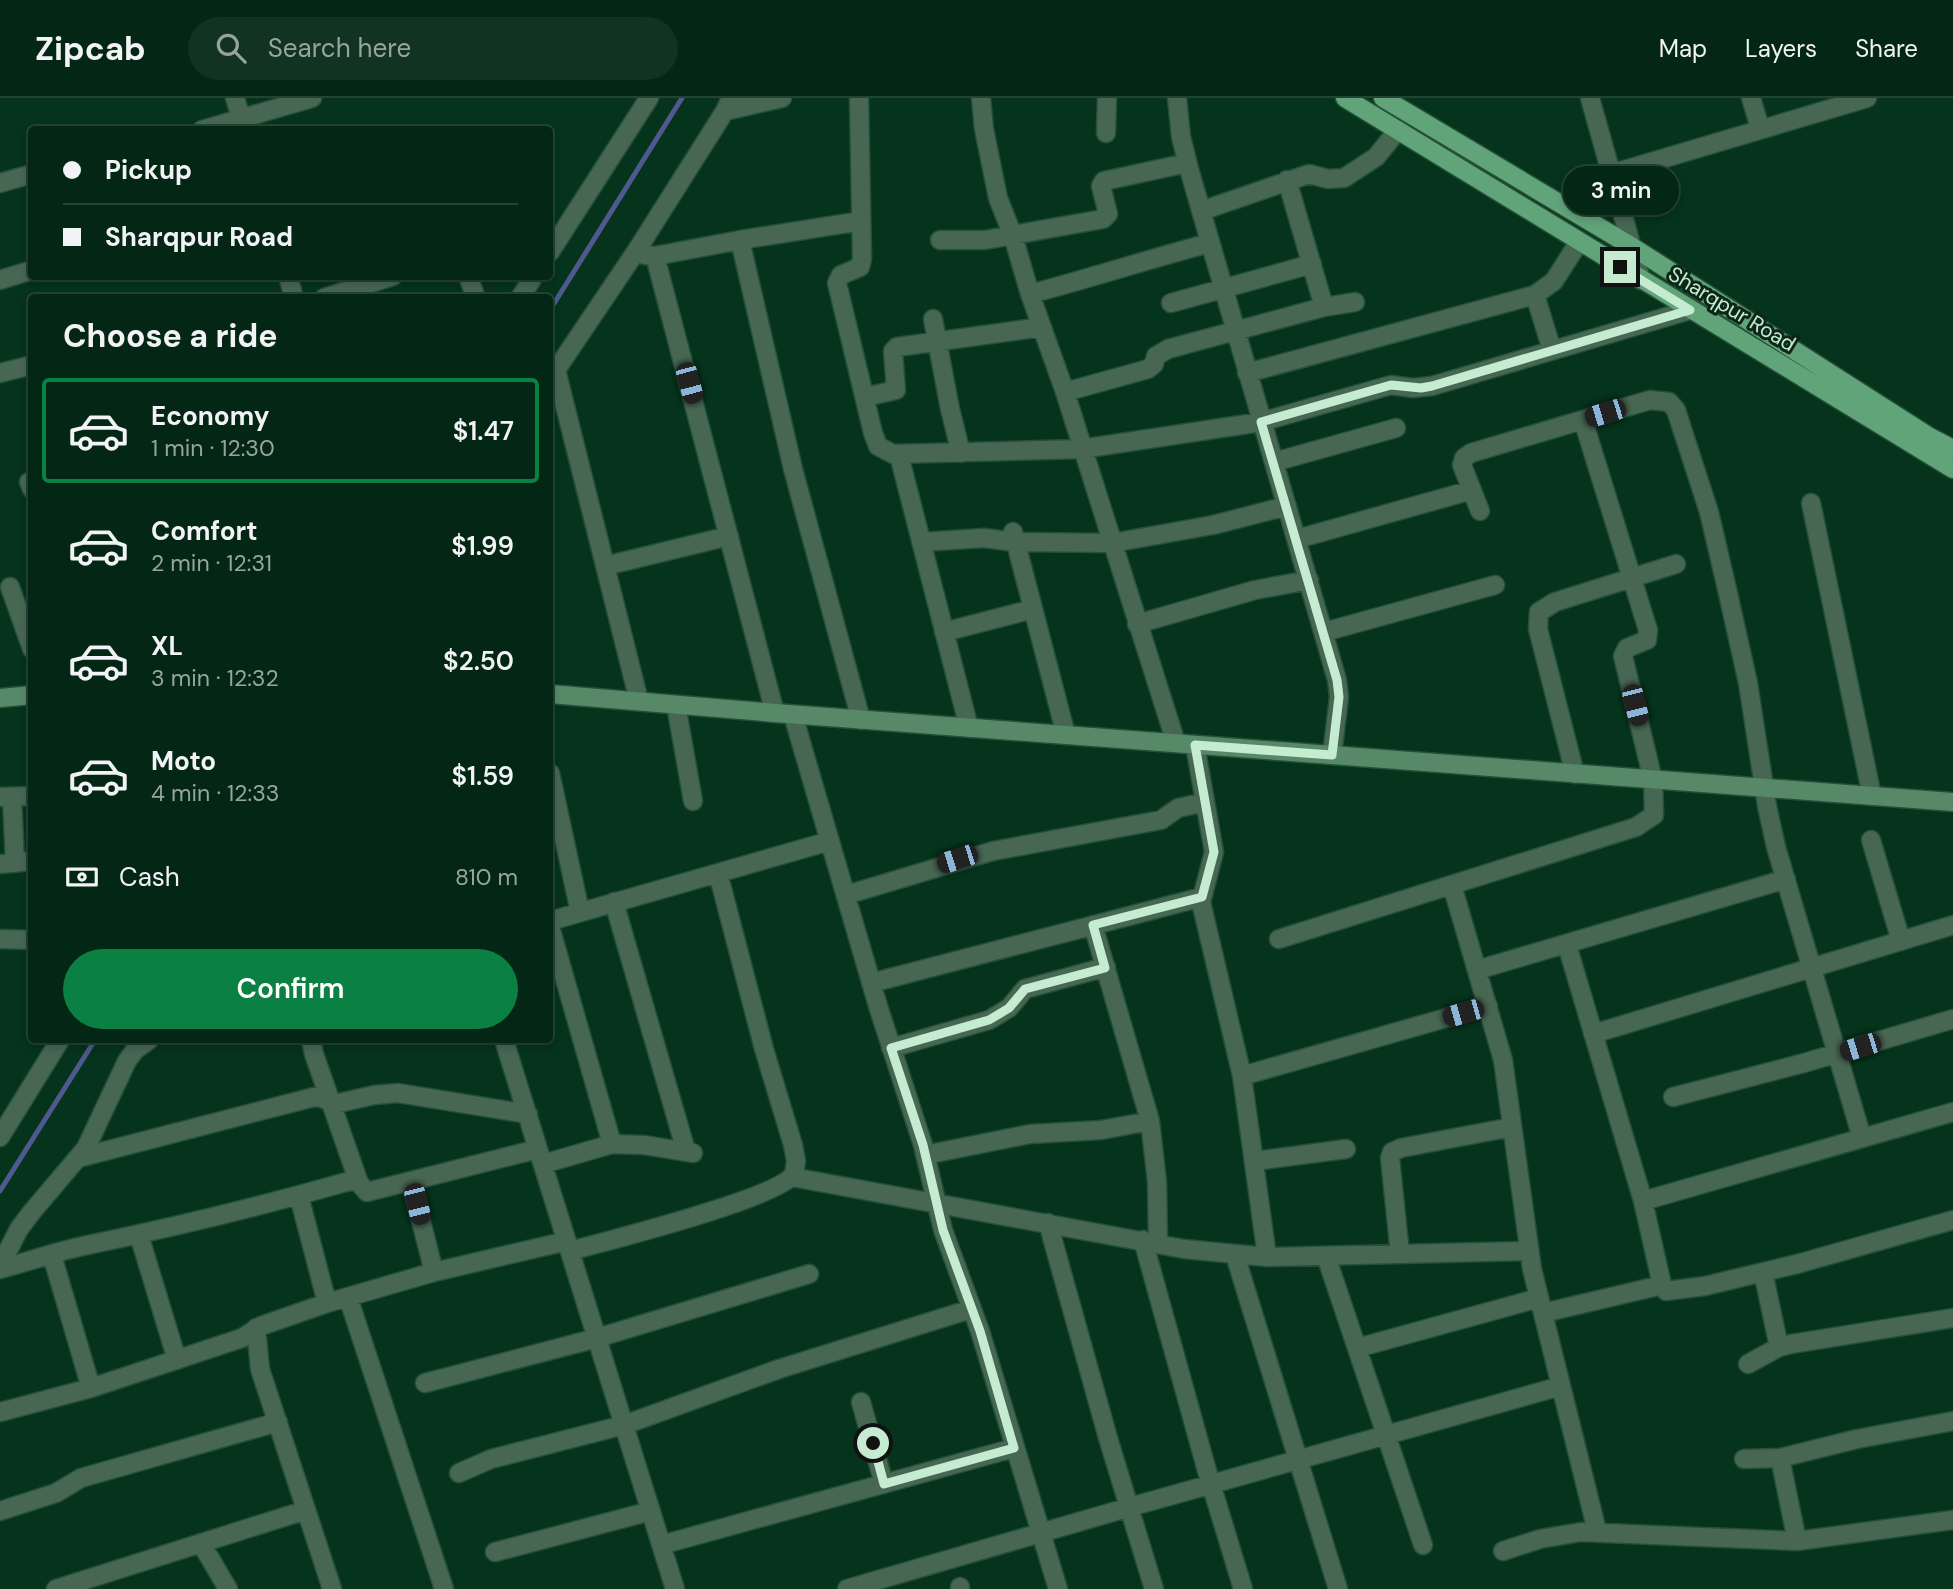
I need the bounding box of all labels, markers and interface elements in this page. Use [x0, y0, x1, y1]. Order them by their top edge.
search box [188, 17, 678, 80]
text: Zipcab [35, 27, 146, 70]
icon: search [212, 29, 250, 67]
text: Search here [268, 31, 411, 65]
text: Map [1659, 33, 1707, 64]
text: Layers [1745, 33, 1817, 64]
text: Share [1855, 33, 1918, 64]
text: Pickup [105, 153, 192, 187]
callout: 3 min [1562, 166, 1678, 214]
text: 3 min [1591, 175, 1651, 205]
text: Sharqpur Road [105, 220, 293, 254]
route end [1604, 251, 1636, 283]
street label: Sharqpur Road [1663, 260, 1801, 358]
text: Choose a ride [63, 315, 278, 357]
car [674, 360, 705, 406]
car [1582, 397, 1629, 429]
icon: car [67, 399, 130, 462]
text: Economy [151, 399, 269, 433]
text: $1.47 [453, 414, 514, 448]
text: 1 min · 12:30 [151, 433, 275, 463]
icon: car [67, 514, 130, 577]
text: Comfort [151, 514, 257, 548]
text: $1.99 [451, 529, 514, 563]
text: 2 min · 12:31 [151, 548, 272, 578]
icon: car [67, 629, 130, 692]
text: XL [151, 629, 183, 663]
text: $2.50 [443, 644, 514, 678]
text: 3 min · 12:32 [151, 663, 279, 693]
car [1620, 682, 1651, 728]
icon: car [67, 744, 130, 807]
text: Moto [151, 744, 216, 778]
text: $1.59 [451, 759, 514, 793]
text: 4 min · 12:33 [151, 778, 279, 808]
car [934, 843, 981, 875]
icon: cash [63, 858, 101, 896]
text: Cash [119, 860, 180, 894]
text: 810 m [455, 862, 518, 892]
button: Confirm [63, 949, 518, 1029]
car [1440, 997, 1487, 1029]
car [1837, 1031, 1884, 1063]
car [402, 1181, 433, 1227]
route start [857, 1427, 889, 1459]

